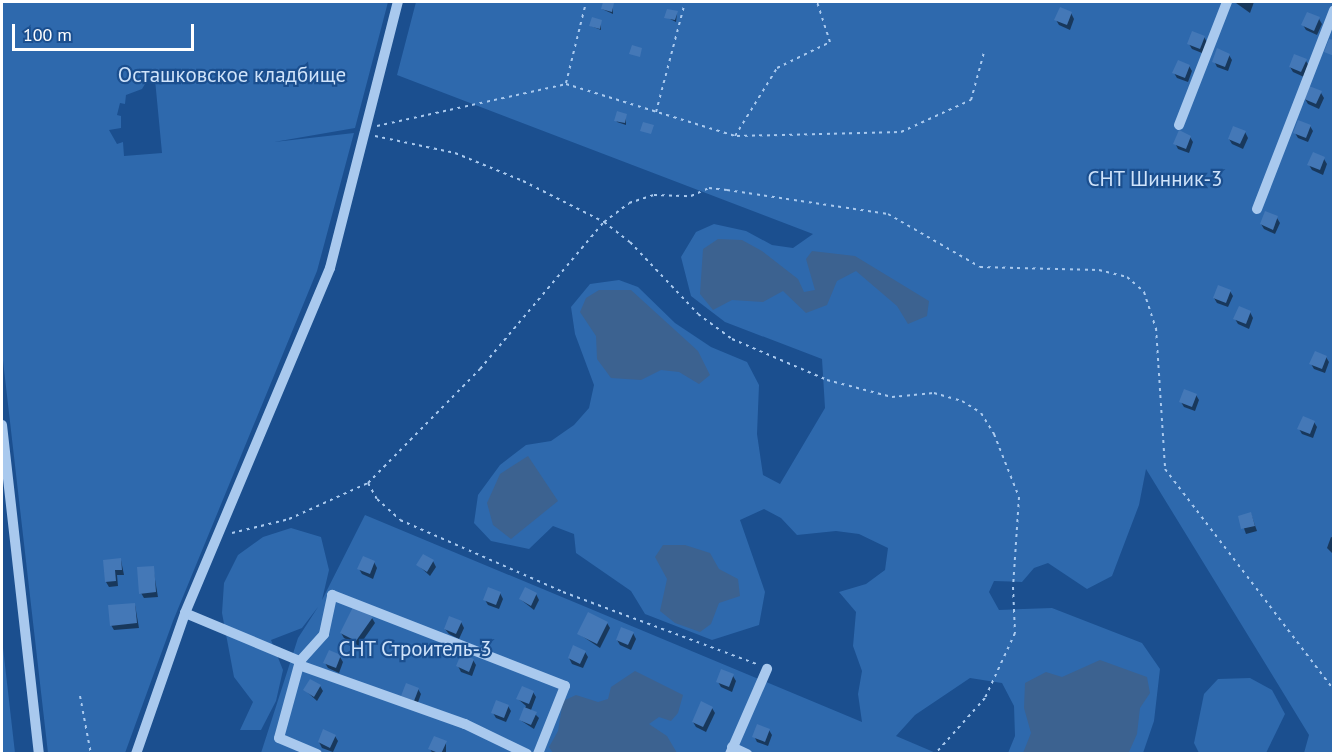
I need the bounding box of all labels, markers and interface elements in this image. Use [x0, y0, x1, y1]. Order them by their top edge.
scale bar [15, 12, 196, 50]
text: 100 m [23, 23, 72, 46]
park label: Осташковское кладбище [118, 62, 346, 88]
park label: СНТ Шинник-3 [1087, 166, 1223, 192]
park label: СНТ Строитель-3 [338, 636, 492, 662]

